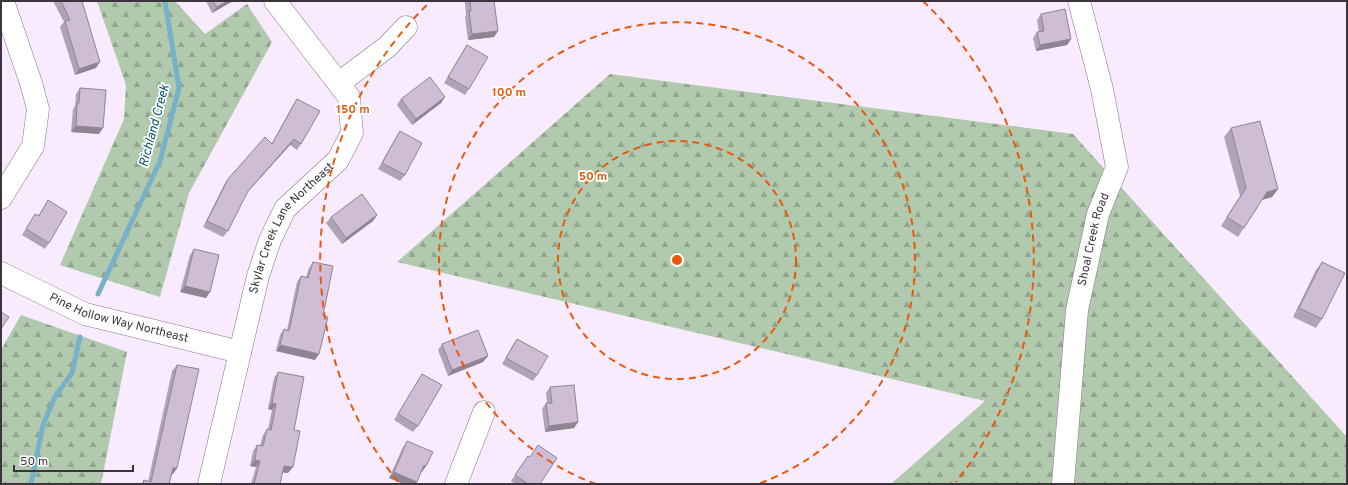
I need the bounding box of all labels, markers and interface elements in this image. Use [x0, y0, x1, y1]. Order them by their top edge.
water label: Richland Creek [136, 83, 174, 169]
text: 100 m [492, 85, 526, 101]
text: 150 m [336, 102, 370, 118]
street label: Skylar Creek Lane Northeast [246, 159, 338, 295]
text: 50 m [579, 169, 607, 185]
street label: Shoal Creek Road [1074, 191, 1114, 288]
centre of rings [670, 253, 684, 267]
street label: Pine Hollow Way Northeast [46, 290, 190, 347]
scale bar [14, 447, 133, 473]
text: 50 m [20, 454, 48, 470]

